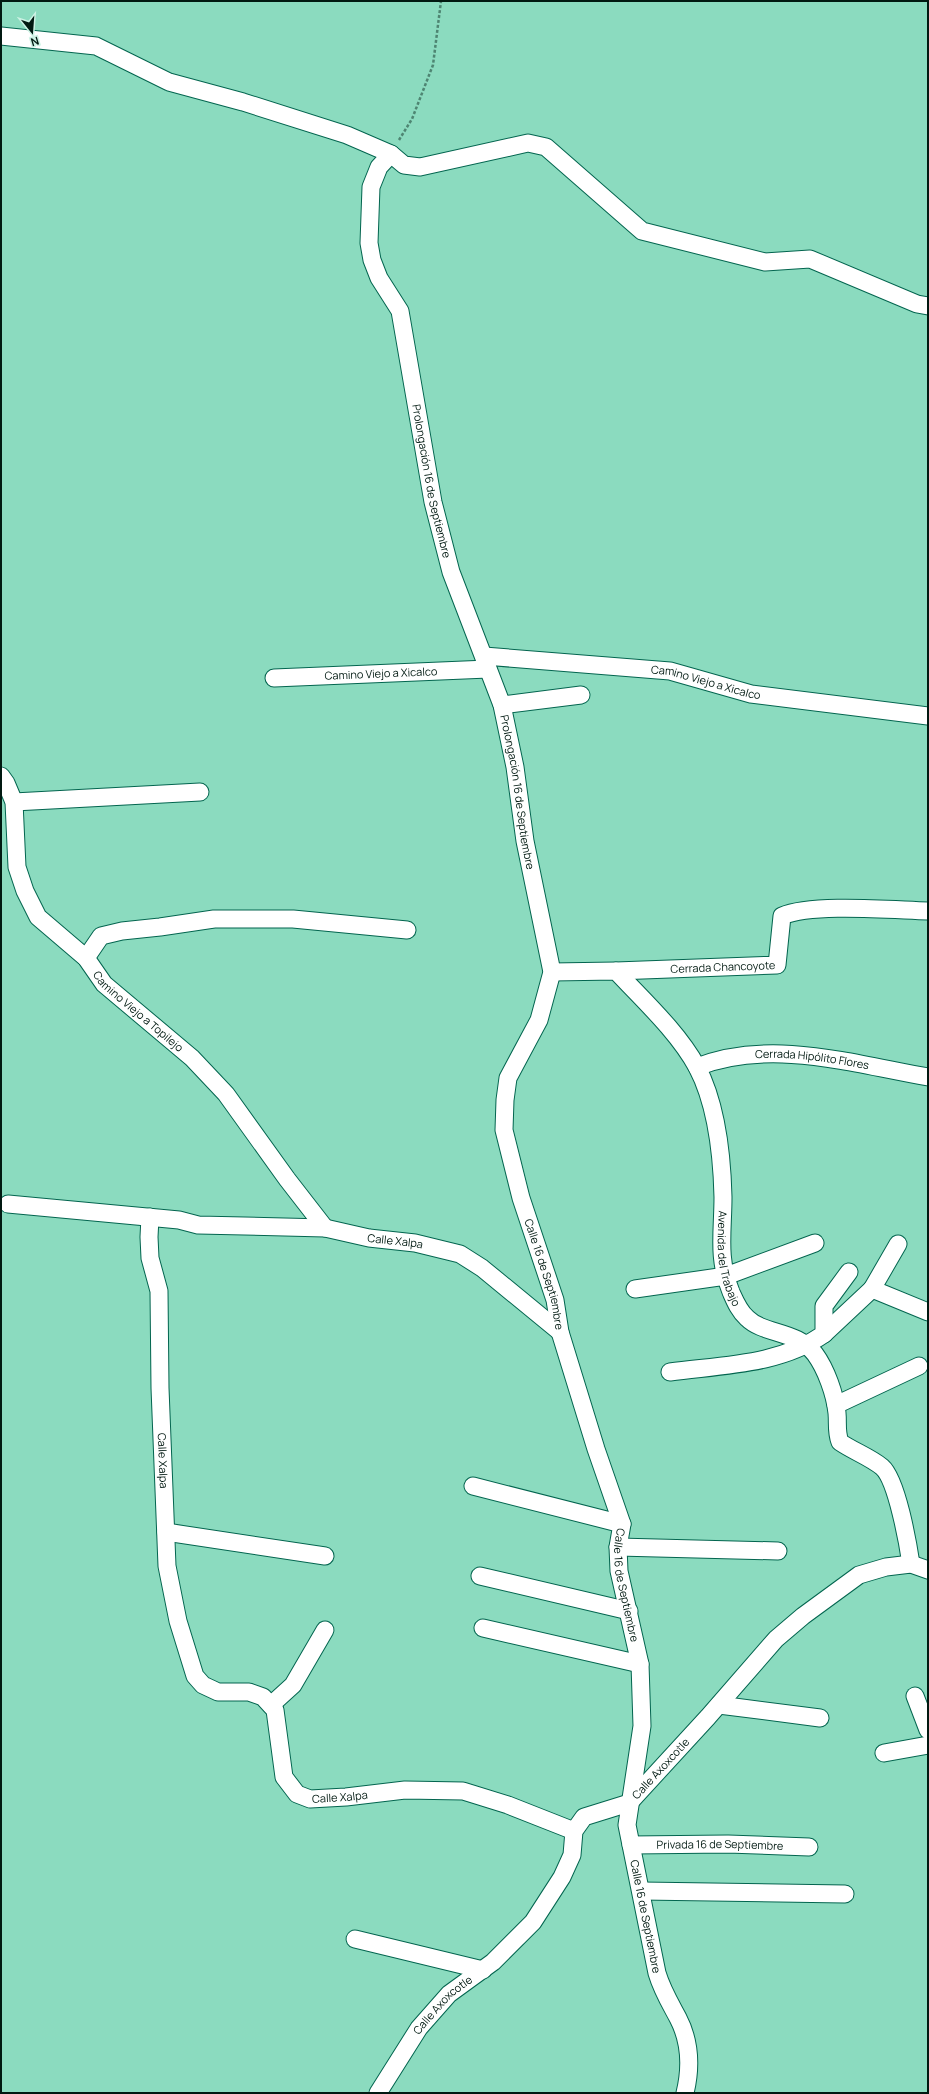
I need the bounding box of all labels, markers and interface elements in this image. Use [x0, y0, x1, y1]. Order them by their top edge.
north arrow [12, 12, 52, 52]
text: N [29, 34, 41, 50]
street label: Prolongación 16 de Septiembre [409, 403, 455, 560]
street label: Camino Viejo a Xicalco [650, 661, 762, 702]
street label: Camino Viejo a Xicalco [324, 663, 438, 683]
street label: Prolongación 16 de Septiembre [497, 713, 539, 871]
street label: Cerrada Chancoyote [670, 957, 776, 976]
street label: Camino Viejo a Topilejo [90, 968, 187, 1055]
street label: Cerrada Hipólito Flores [755, 1046, 871, 1072]
street label: Avenida del Trabajo [715, 1210, 745, 1309]
street label: Calle 16 de Septiembre [521, 1217, 568, 1331]
street label: Calle Xalpa [367, 1230, 425, 1252]
street label: Calle Xalpa [155, 1432, 172, 1489]
street label: Calle 16 de Septiembre [611, 1527, 643, 1644]
street label: Calle Axoxcotle [628, 1734, 693, 1802]
street label: Calle Xalpa [312, 1786, 368, 1806]
street label: Privada 16 de Septiembre [656, 1836, 784, 1853]
street label: Calle 16 de Septiembre [627, 1858, 665, 1975]
street label: Calle Axoxcotle [409, 1971, 475, 2037]

